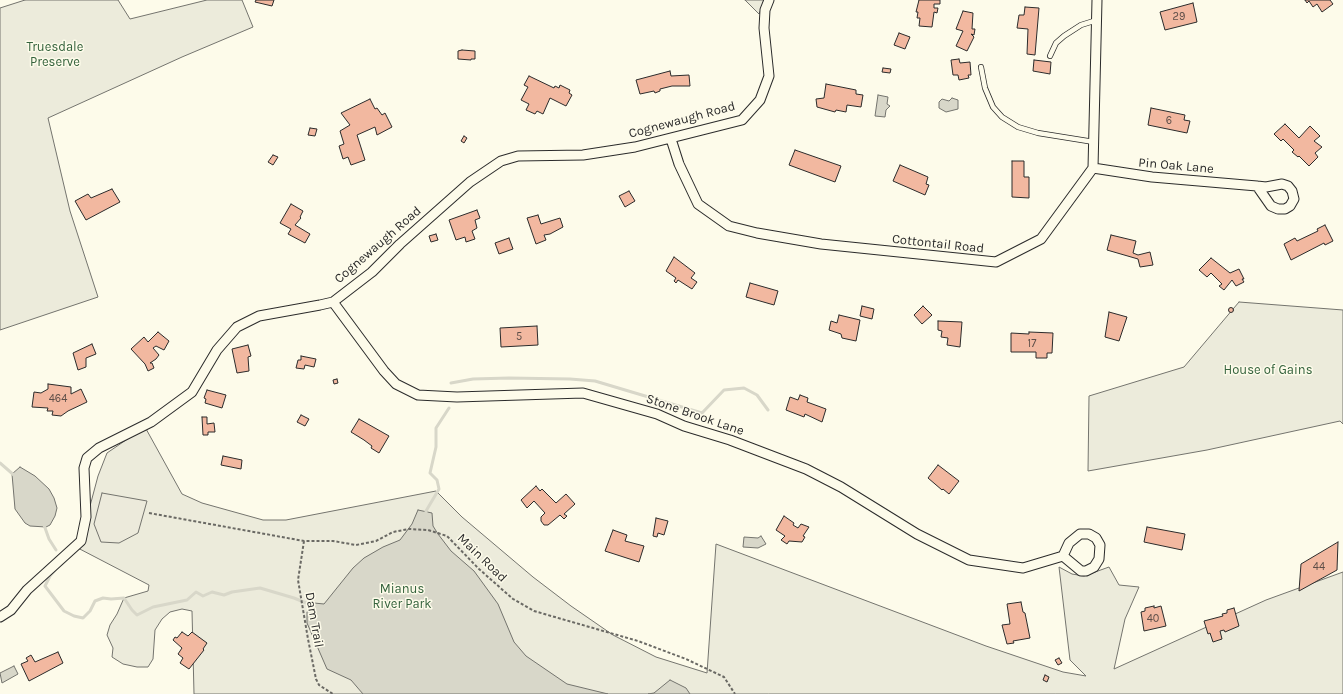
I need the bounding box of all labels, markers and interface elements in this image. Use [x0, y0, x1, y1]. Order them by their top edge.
house number: 29 [1173, 10, 1185, 24]
park label: Truesdale Preserve [27, 39, 83, 70]
street label: Cognewaugh Road [627, 98, 737, 142]
house number: 6 [1166, 114, 1172, 128]
street label: Pin Oak Lane [1138, 155, 1214, 177]
street label: Cognewaugh Road [332, 203, 424, 287]
street label: Cottontail Road [891, 231, 985, 257]
house number: 5 [516, 330, 522, 344]
house number: 17 [1028, 337, 1036, 351]
park label: House of Gains [1224, 362, 1312, 378]
street label: Stone Brook Lane [644, 391, 746, 439]
house number: 464 [49, 392, 67, 406]
street label: Main Road [454, 531, 510, 585]
house number: 44 [1313, 560, 1325, 574]
park label: Mianus River Park [372, 581, 432, 612]
street label: Dam Trail [301, 591, 327, 649]
house number: 40 [1147, 612, 1159, 626]

